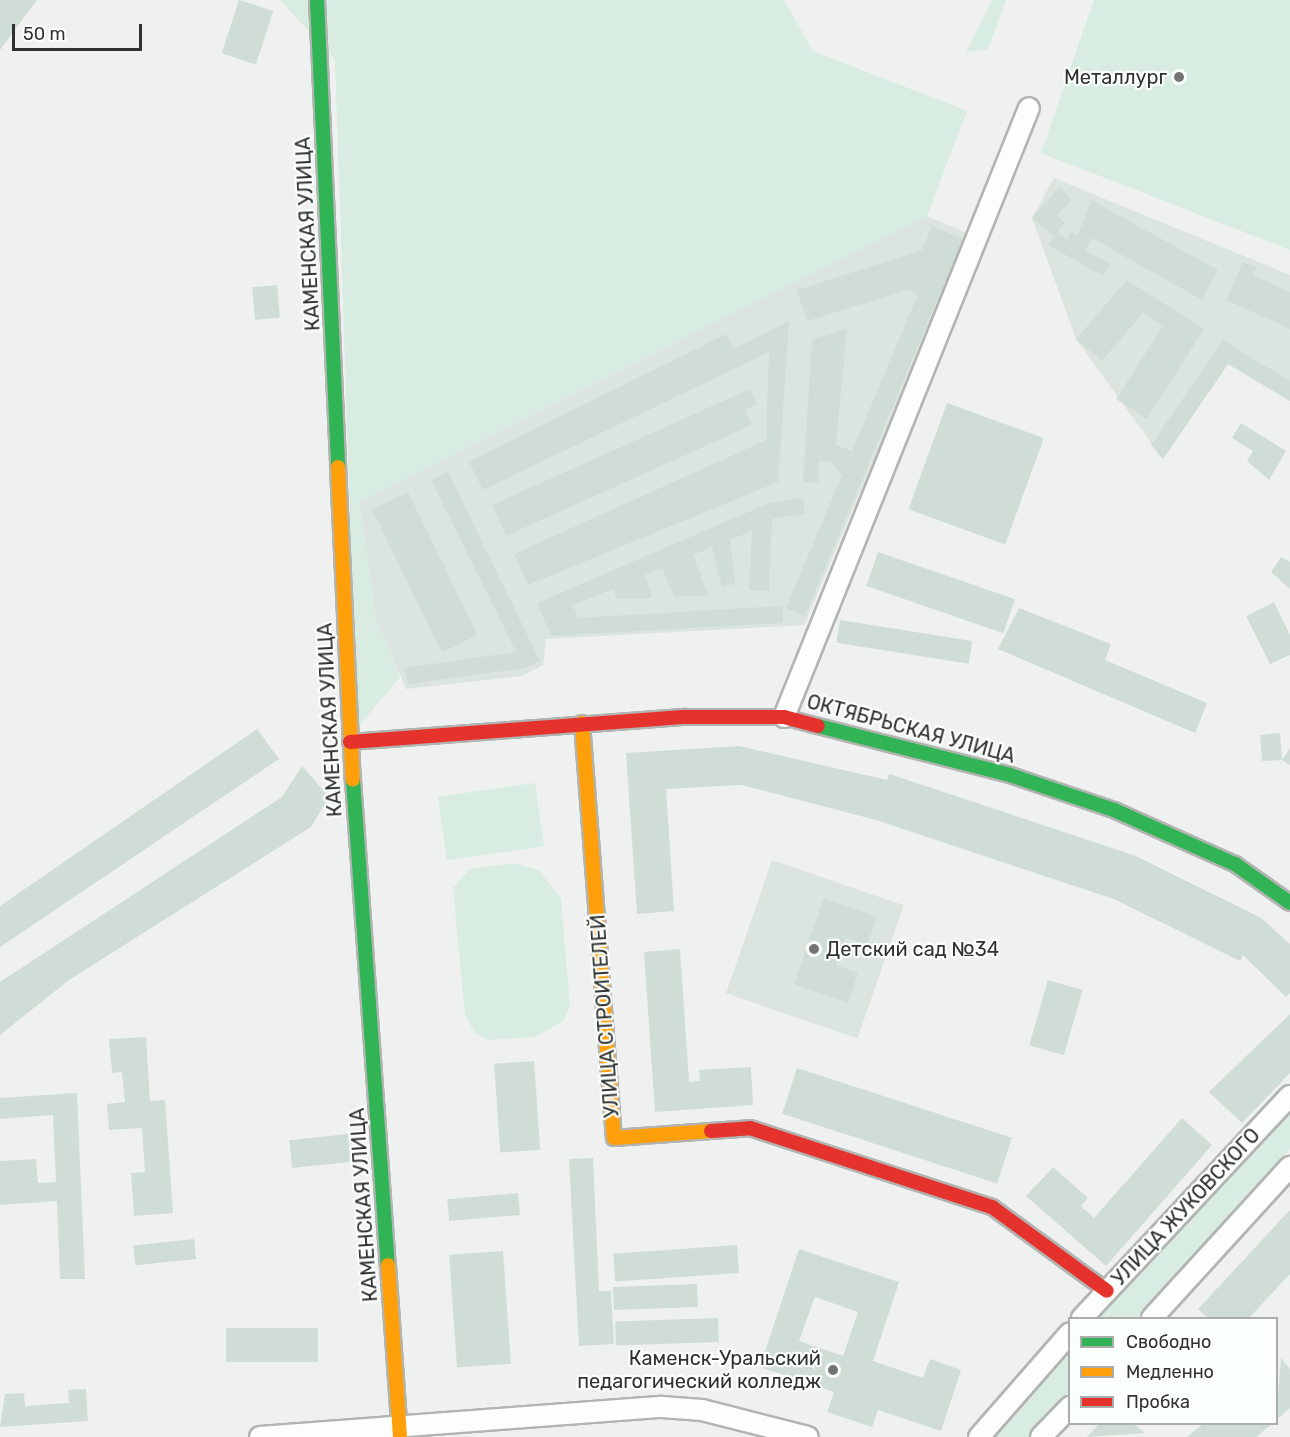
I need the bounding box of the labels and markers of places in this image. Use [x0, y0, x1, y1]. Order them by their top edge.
place label: Металлург [1064, 65, 1167, 89]
marker: Металлург [1172, 70, 1186, 84]
place label: Детский сад №34 [826, 937, 999, 961]
marker: Детский сад №34 [807, 942, 821, 956]
place label: Каменск-Уральский педагогический колледж [577, 1346, 821, 1393]
marker: Каменск-Уральский педагогический колледж [826, 1363, 840, 1377]

